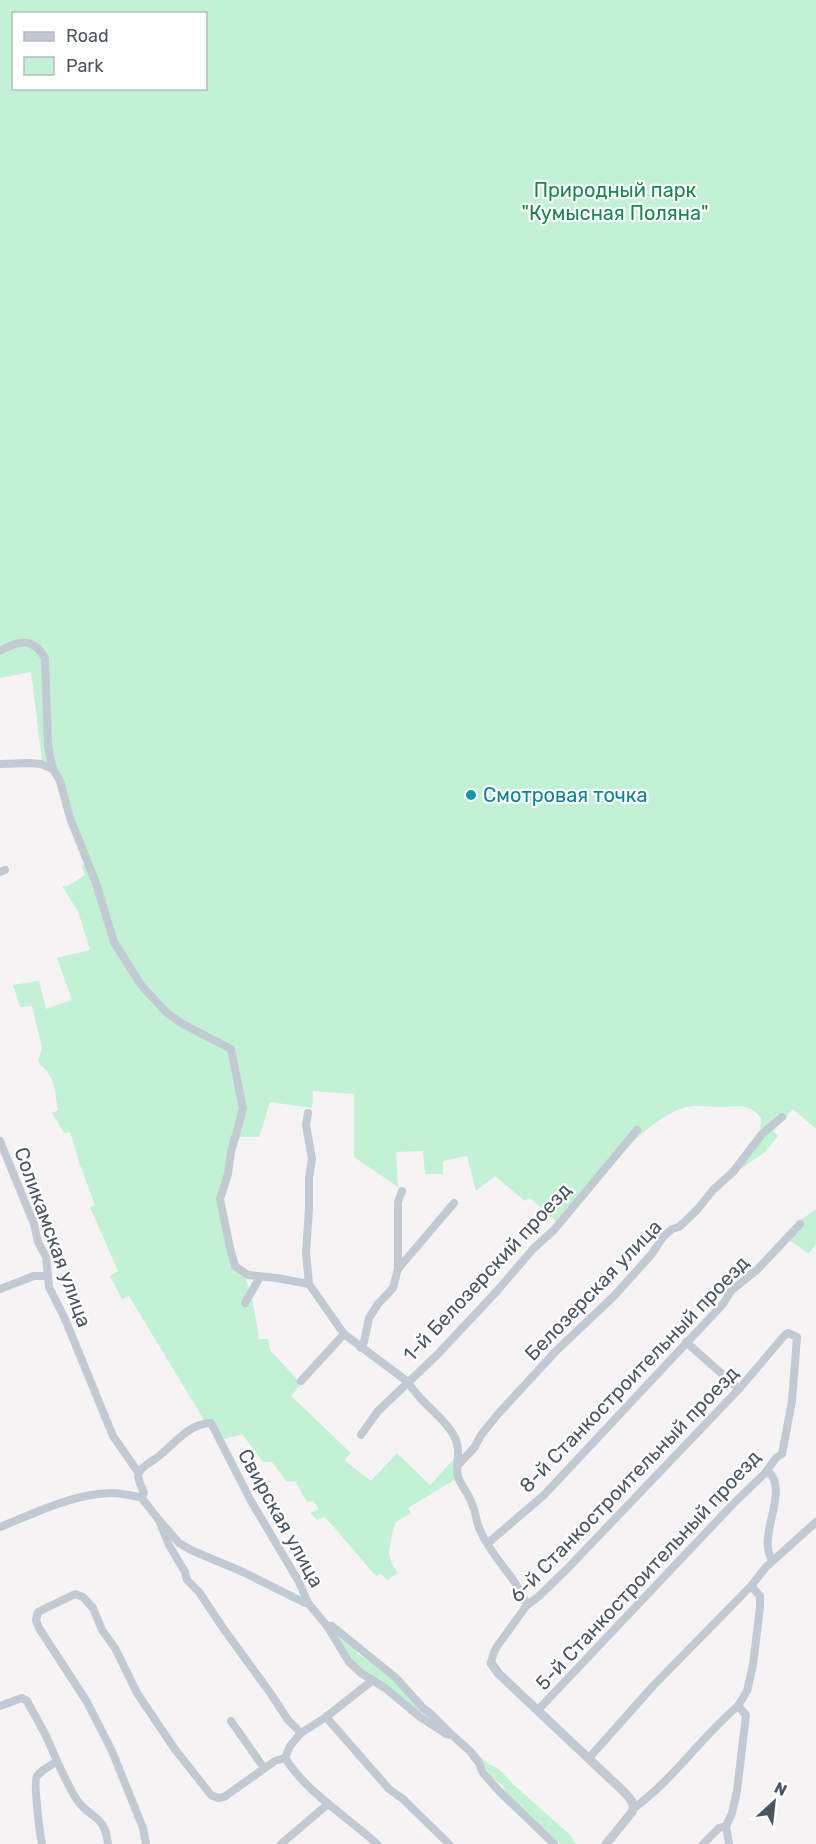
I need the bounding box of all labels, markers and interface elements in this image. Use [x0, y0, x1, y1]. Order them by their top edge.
legend [12, 12, 207, 90]
text: Road [66, 25, 109, 47]
text: Park [66, 55, 104, 77]
park label: Природный парк "Кумысная Поляна" [522, 178, 708, 225]
place label: Смотровая точка [483, 783, 648, 807]
marker: Смотровая точка [464, 788, 478, 802]
street label: Соликамская улица [9, 1144, 97, 1330]
street label: 1-й Белозерский проезд [398, 1178, 576, 1366]
street label: Белозерская улица [520, 1215, 666, 1365]
street label: 8-й Станкостроительный проезд [514, 1251, 754, 1497]
street label: 6-й Станкостроительный проезд [504, 1361, 744, 1607]
street label: Свирская улица [233, 1445, 329, 1591]
street label: 5-й Станкостроительный проезд [530, 1445, 766, 1695]
north arrow [744, 1772, 804, 1832]
text: N [771, 1778, 790, 1800]

